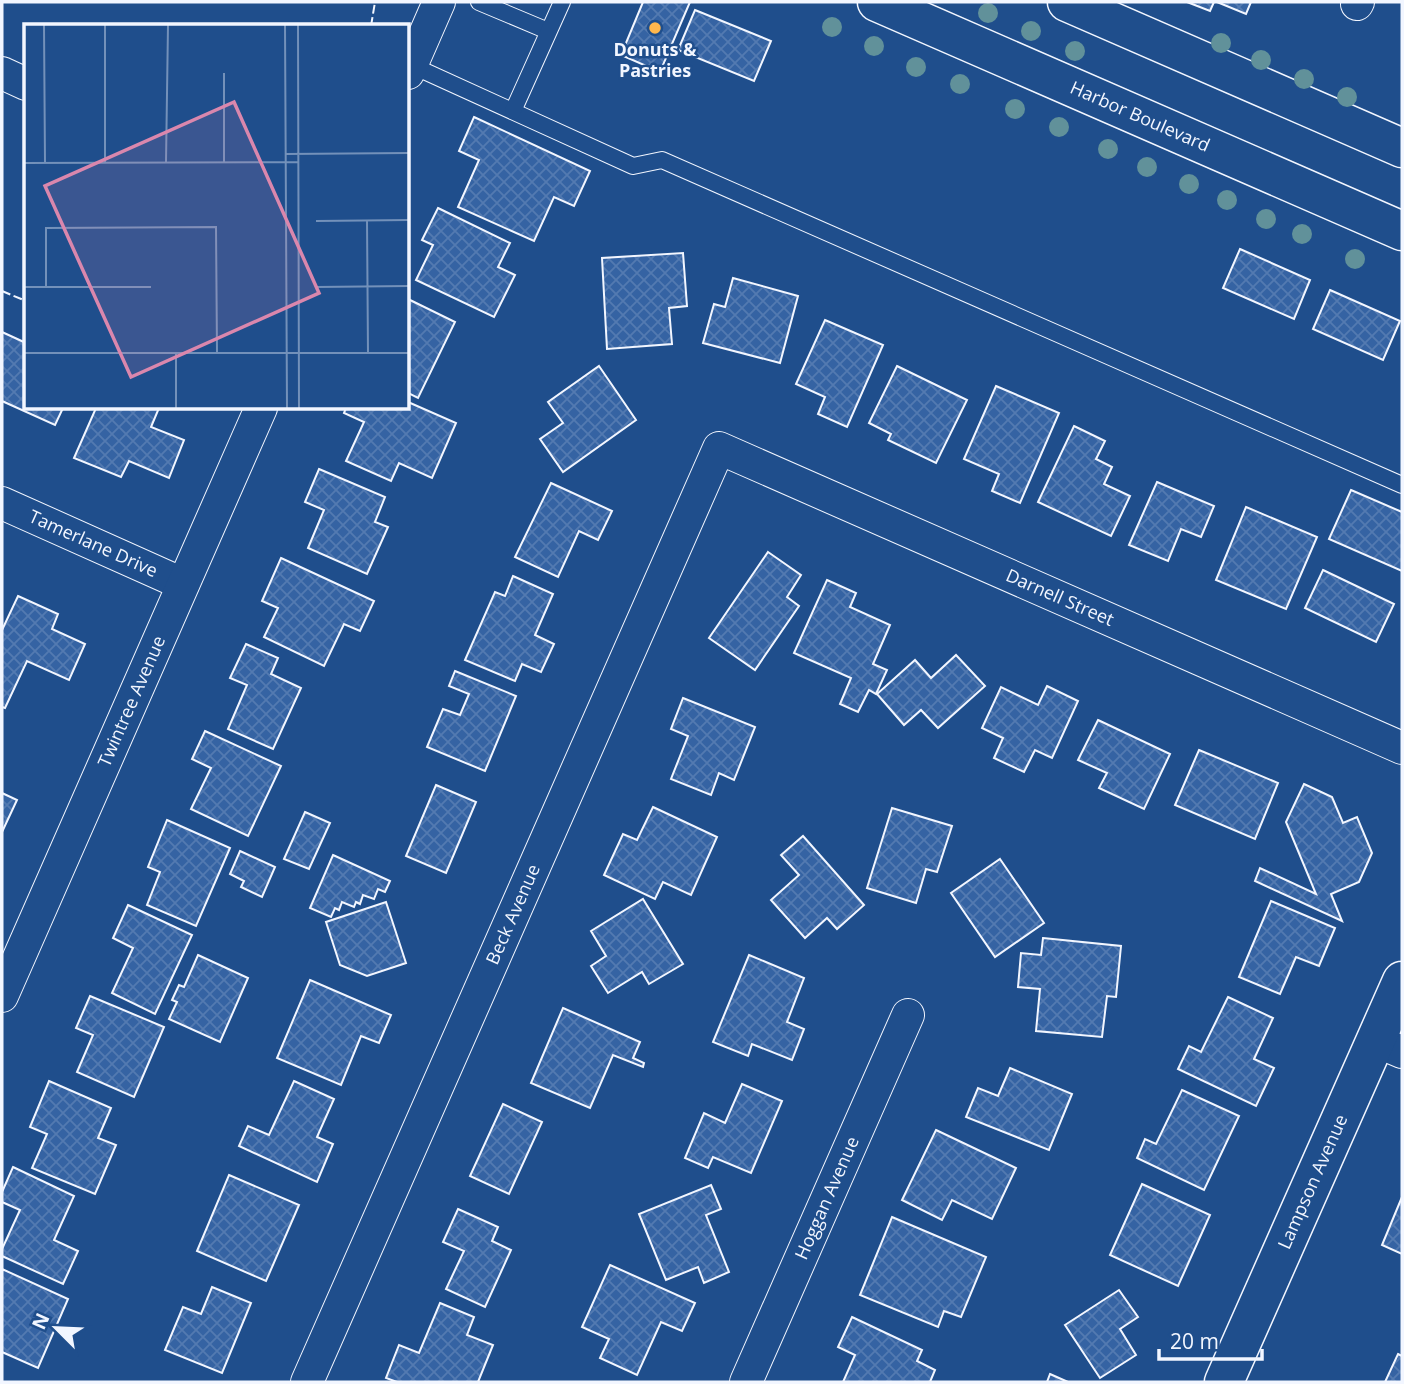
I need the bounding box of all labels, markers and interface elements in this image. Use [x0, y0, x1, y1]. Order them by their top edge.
marker: Donuts & Pastries [647, 20, 663, 36]
inset map [24, 24, 410, 410]
place label: Donuts & Pastries [613, 37, 697, 82]
street label: Harbor Boulevard [1067, 75, 1214, 157]
street label: Tamerlane Drive [26, 504, 162, 582]
street label: Darnell Street [1002, 563, 1118, 631]
street label: Twintree Avenue [92, 632, 170, 770]
street label: Beck Avenue [480, 860, 545, 968]
street label: Lampson Avenue [1272, 1110, 1352, 1253]
street label: Hoggan Avenue [789, 1132, 864, 1263]
north arrow [21, 1293, 91, 1363]
text: N [25, 1309, 55, 1333]
scale bar [1159, 1318, 1262, 1362]
text: 20 m [1170, 1327, 1219, 1355]

